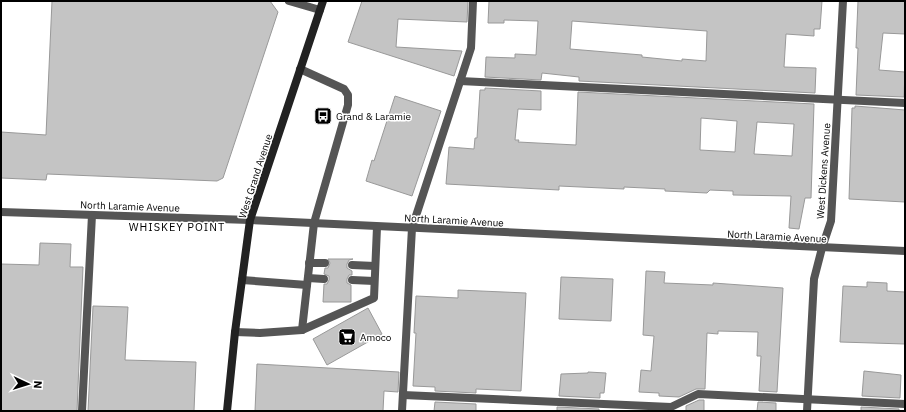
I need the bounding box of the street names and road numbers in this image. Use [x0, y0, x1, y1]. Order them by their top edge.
street label: West Dickens Avenue [814, 122, 833, 219]
street label: West Grand Avenue [236, 132, 275, 220]
street label: North Laramie Avenue [80, 198, 181, 215]
street label: North Laramie Avenue [404, 211, 505, 230]
street label: North Laramie Avenue [727, 227, 828, 246]

